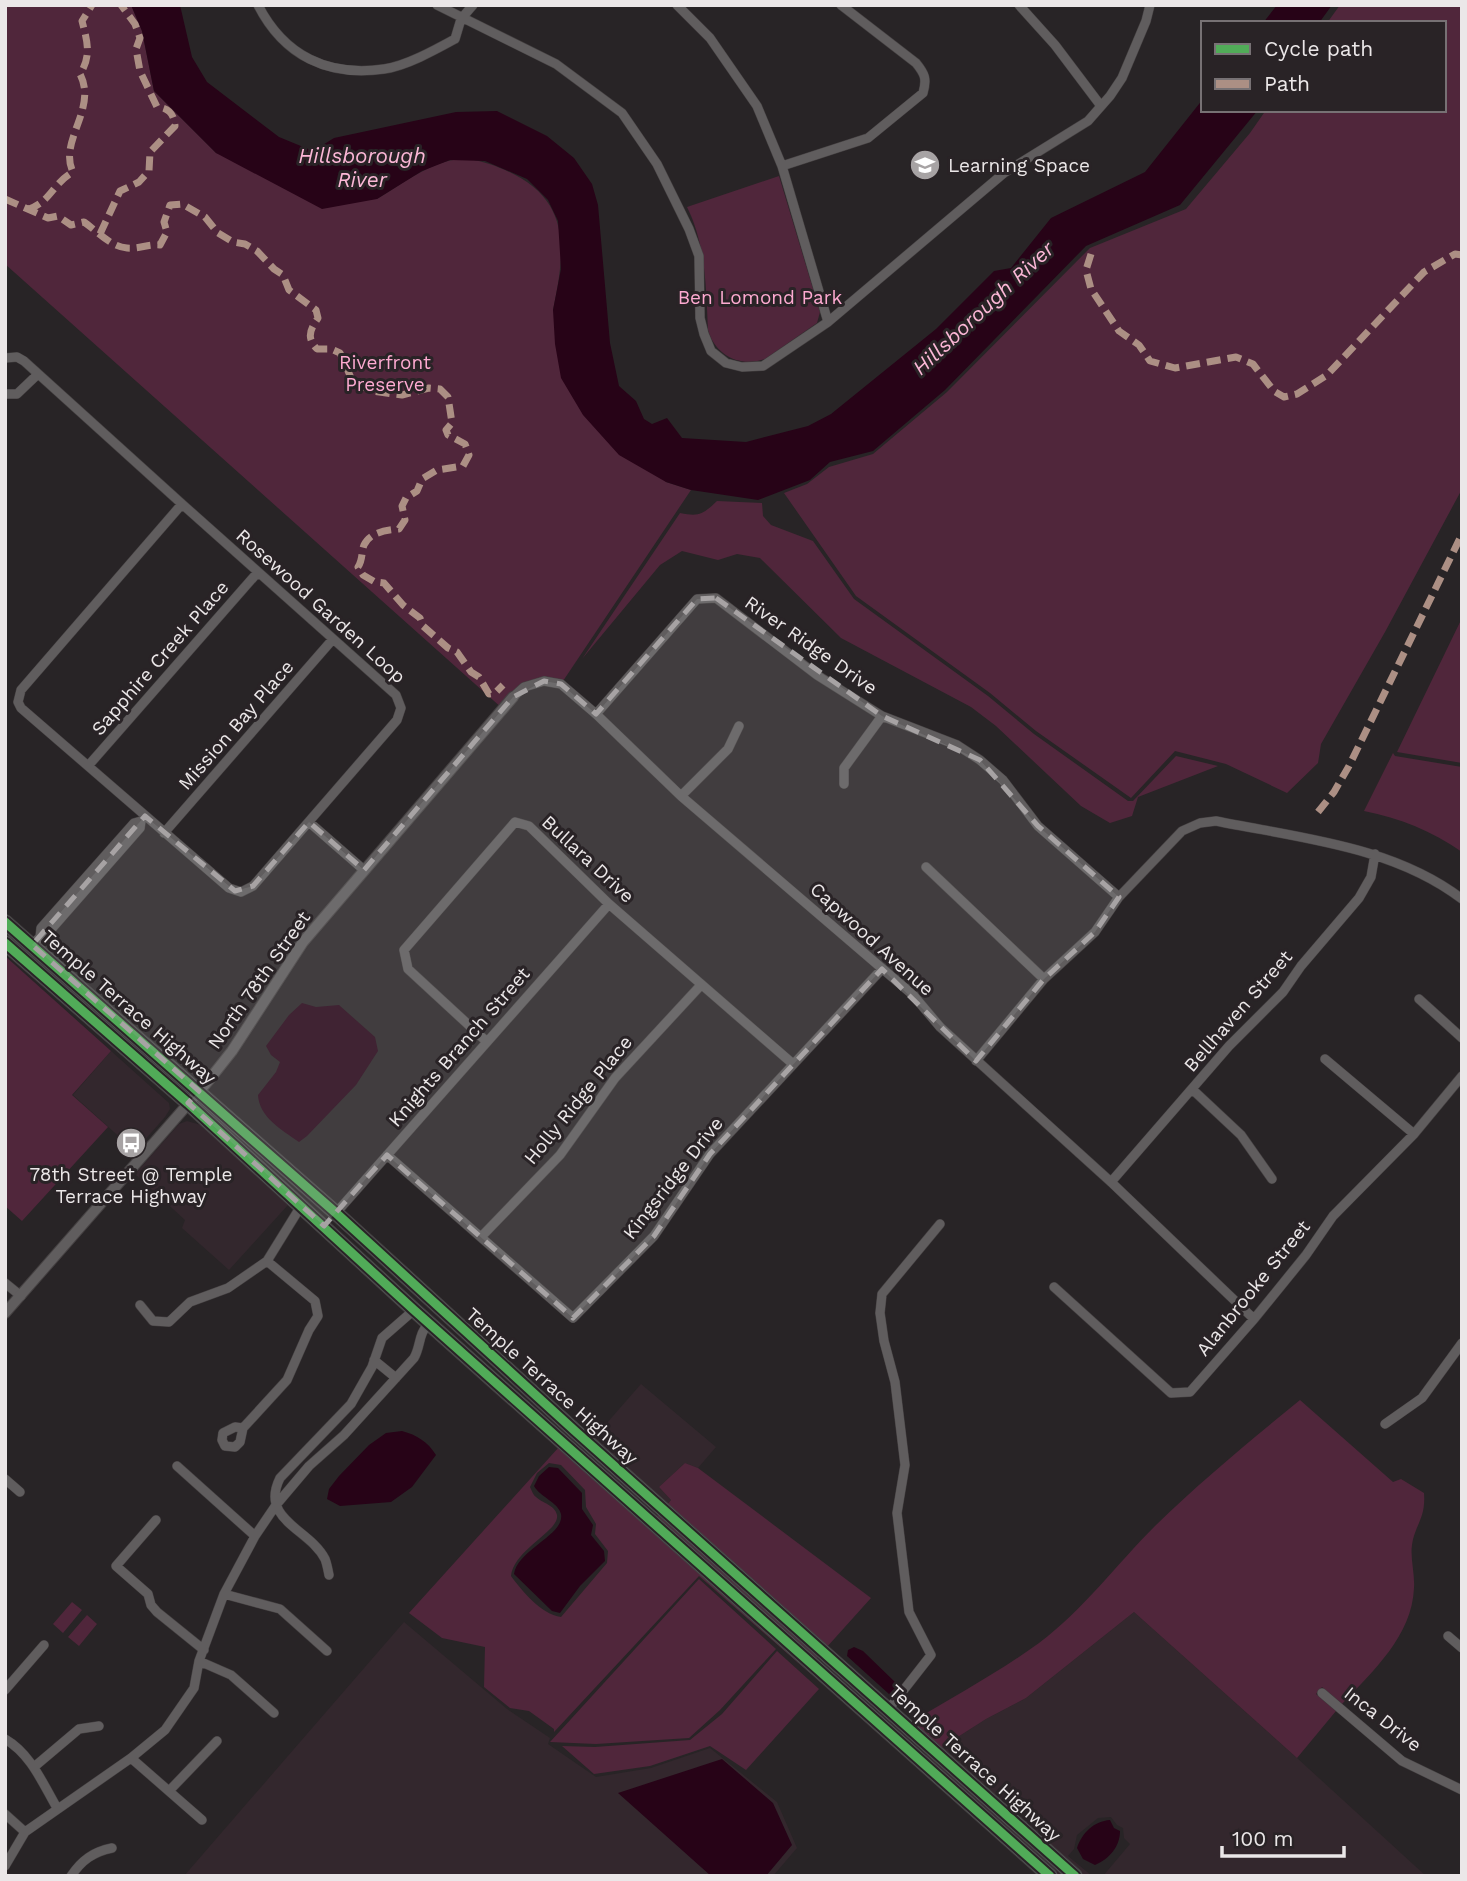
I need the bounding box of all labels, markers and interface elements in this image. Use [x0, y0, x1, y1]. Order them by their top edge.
legend [1201, 21, 1446, 112]
text: Cycle path [1264, 36, 1373, 61]
text: Path [1264, 71, 1310, 96]
water label: Hillsborough River [298, 143, 426, 192]
school or university icon: Learning Space [908, 148, 942, 182]
place label: Learning Space [948, 154, 1090, 177]
water label: Hillsborough River [907, 235, 1060, 380]
park label: Ben Lomond Park [678, 286, 843, 309]
park label: Riverfront Preserve [339, 351, 431, 396]
street label: Rosewood Garden Loop [232, 524, 410, 688]
street label: Sapphire Creek Place [87, 576, 233, 740]
street label: River Ridge Drive [740, 591, 882, 699]
street label: Mission Bay Place [173, 655, 299, 795]
street label: Bullara Drive [537, 810, 639, 908]
street label: Capwood Avenue [805, 877, 939, 1001]
street label: North 78th Street [203, 907, 315, 1053]
street label: Temple Terrace Highway [37, 925, 221, 1089]
street label: Bellhaven Street [1179, 946, 1297, 1076]
street label: Knights Branch Street [383, 962, 535, 1132]
street label: Holly Ridge Place [519, 1031, 637, 1169]
street label: Kingsridge Drive [618, 1112, 728, 1244]
bus stop icon: 78th Street @ Temple Terrace Highway [114, 1126, 148, 1160]
place label: 78th Street @ Temple Terrace Highway [29, 1163, 233, 1208]
street label: Alanbrooke Street [1191, 1215, 1315, 1361]
street label: Temple Terrace Highway [461, 1303, 643, 1470]
street label: Temple Terrace Highway [884, 1680, 1066, 1847]
street label: Inca Drive [1340, 1682, 1426, 1756]
scale bar [1222, 1814, 1344, 1858]
text: 100 m [1232, 1826, 1294, 1851]

